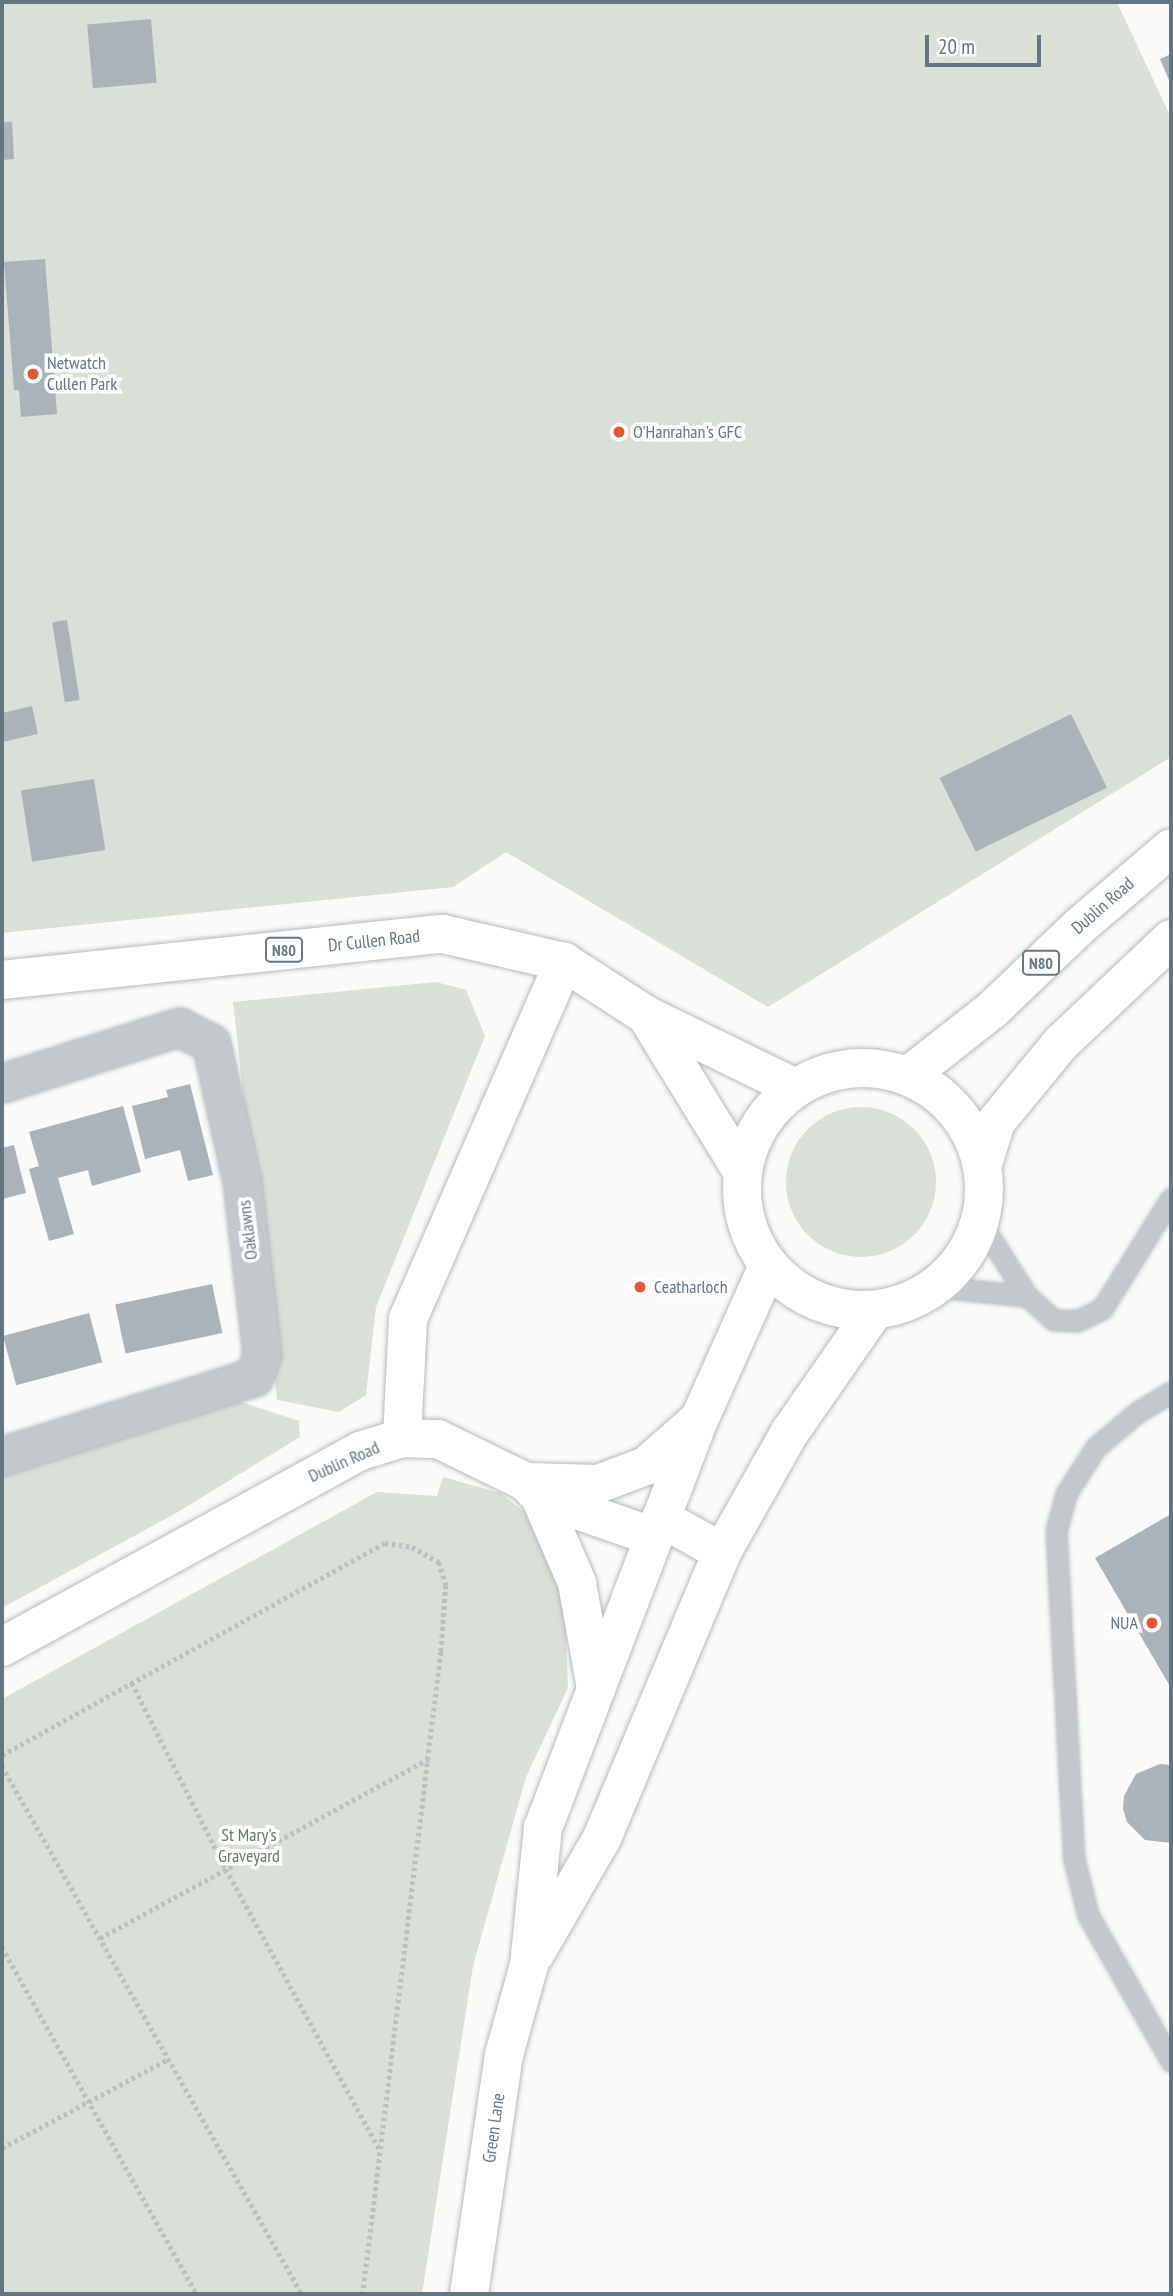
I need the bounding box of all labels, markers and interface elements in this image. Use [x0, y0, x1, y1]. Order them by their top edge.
scale bar [928, 21, 1044, 65]
text: 20 m [938, 33, 975, 60]
place label: Netwatch Cullen Park [47, 353, 117, 396]
marker: Netwatch Cullen Park [25, 366, 41, 382]
place label: O'Hanrahan's GFC [633, 421, 742, 443]
marker: O'Hanrahan's GFC [611, 424, 627, 440]
street label: Dublin Road [1067, 873, 1139, 939]
street label: Dr Cullen Road [327, 925, 421, 957]
road number: N80 [265, 938, 303, 962]
road number: N80 [1022, 951, 1060, 976]
street label: Oaklawns [234, 1199, 262, 1261]
place label: Ceatharloch [654, 1276, 728, 1298]
marker: Ceatharloch [632, 1279, 648, 1295]
street label: Dublin Road [305, 1437, 383, 1487]
place label: NUA [1110, 1612, 1138, 1634]
marker: NUA [1144, 1615, 1160, 1631]
park label: St Mary's Graveyard [218, 1825, 280, 1868]
street label: Green Lane [478, 2092, 510, 2164]

